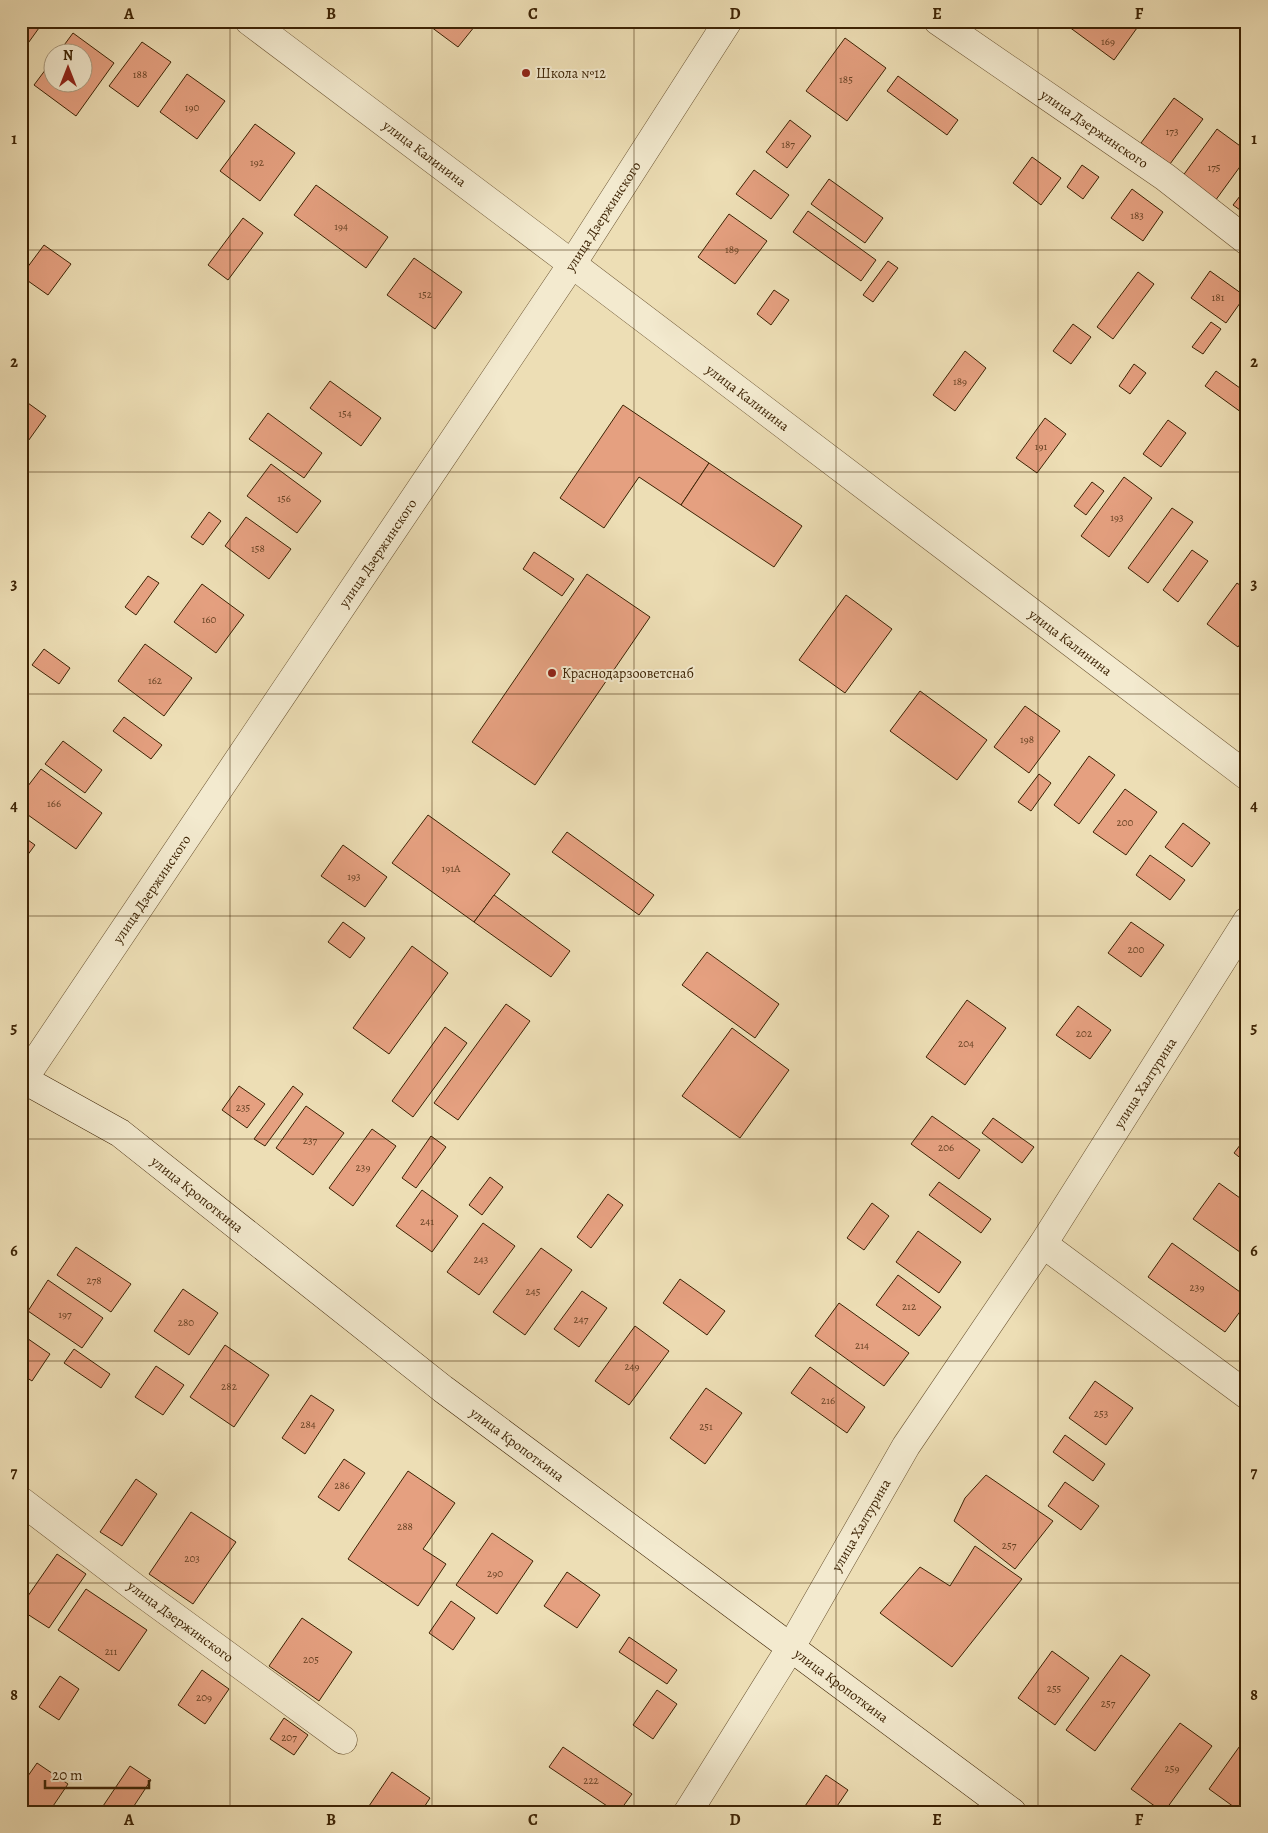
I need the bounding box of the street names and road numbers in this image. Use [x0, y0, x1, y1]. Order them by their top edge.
street label: улица Дзержинского [1036, 84, 1152, 172]
street label: улица Калинина [378, 115, 471, 191]
street label: улица Дзержинского [560, 158, 645, 276]
street label: улица Калинина [702, 359, 794, 436]
street label: улица Дзержинского [334, 495, 421, 612]
street label: улица Калинина [1024, 604, 1117, 680]
street label: улица Дзержинского [108, 831, 195, 948]
street label: улица Халтурина [1109, 1033, 1181, 1132]
street label: улица Кропоткина [146, 1151, 248, 1237]
street label: улица Кропоткина [465, 1402, 569, 1486]
street label: улица Халтурина [826, 1475, 895, 1576]
street label: улица Дзержинского [123, 1575, 238, 1666]
street label: улица Кропоткина [790, 1643, 893, 1727]

